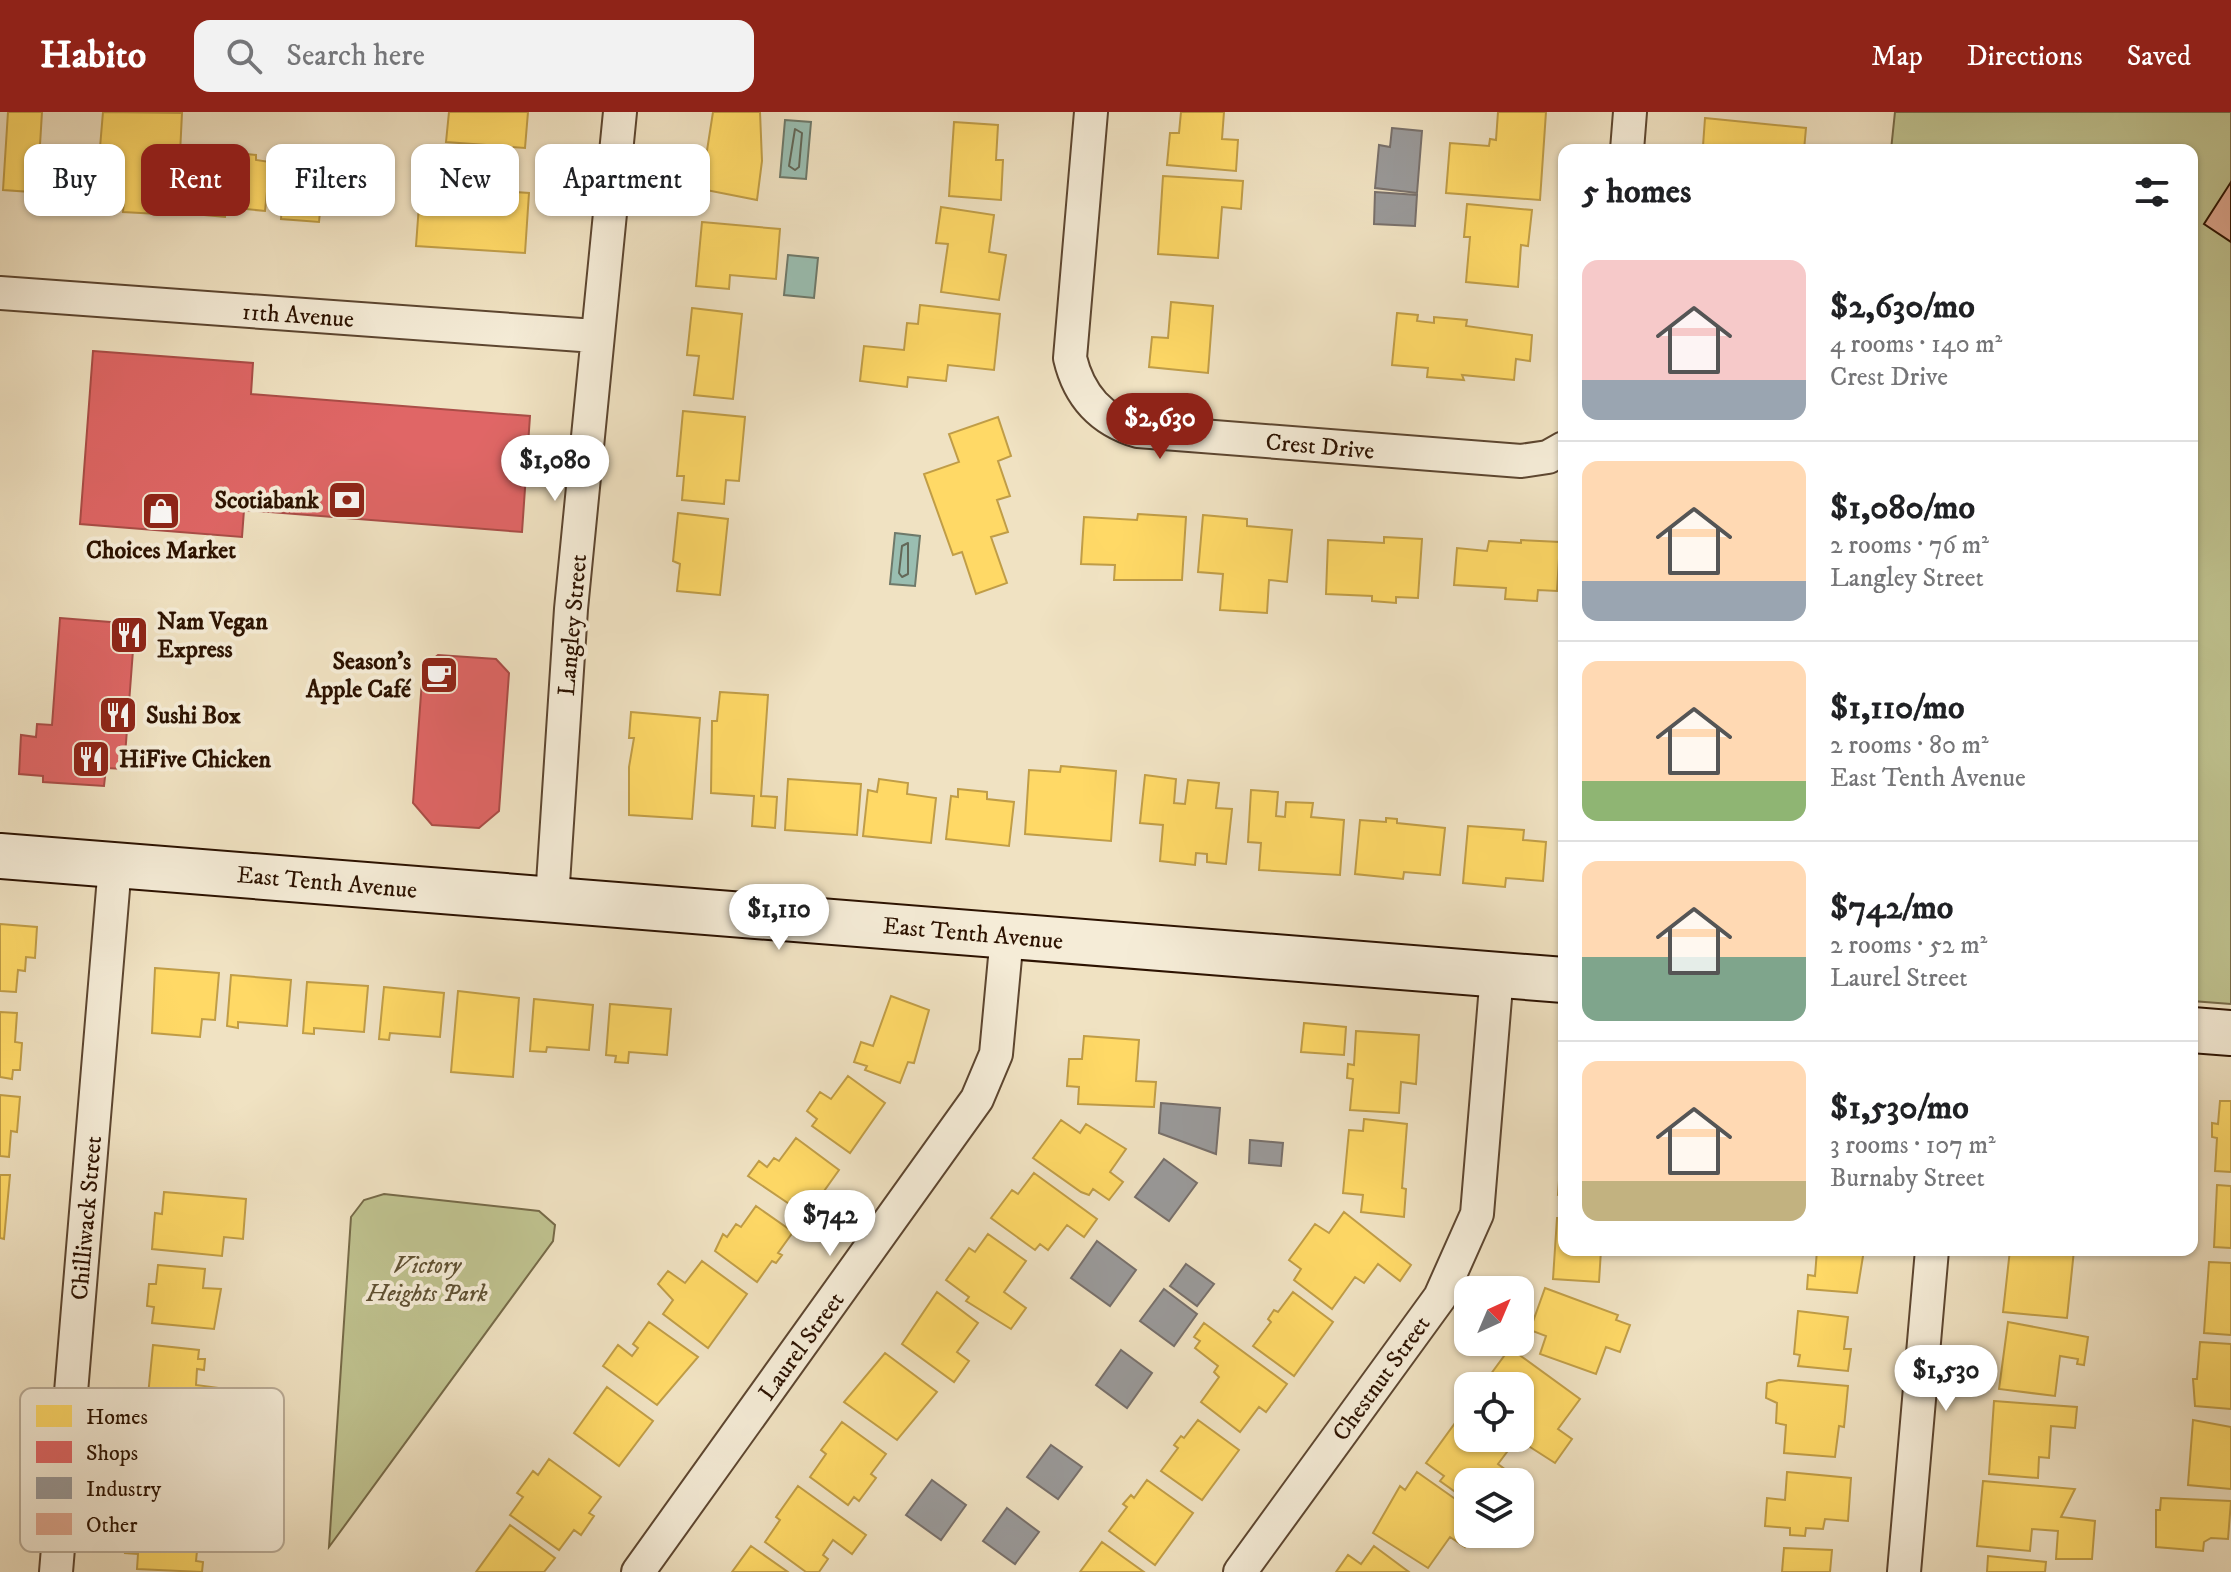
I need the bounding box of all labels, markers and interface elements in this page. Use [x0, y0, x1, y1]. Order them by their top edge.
search box [194, 20, 754, 92]
text: Habito [40, 32, 146, 80]
icon: search [222, 34, 266, 78]
text: Search here [286, 38, 425, 75]
text: Map [1871, 39, 1923, 74]
text: Directions [1967, 39, 2083, 74]
text: Saved [2127, 39, 2191, 74]
chip: Buy [24, 144, 125, 216]
chip: Rent [141, 144, 250, 216]
chip: Filters [266, 144, 395, 216]
chip: New [411, 144, 519, 216]
chip: Apartment [535, 144, 710, 216]
icon: filters [2130, 170, 2174, 214]
text: 5 homes [1582, 171, 1691, 213]
text: $2,630/mo [1830, 286, 1975, 328]
icon: home [1646, 292, 1742, 388]
street label: 11th Avenue [241, 297, 355, 335]
text: 4 rooms · 140 m² [1830, 328, 2002, 361]
text: Crest Drive [1830, 361, 1948, 394]
pin: $2,630 [1095, 393, 1225, 461]
text: $2,630 [1124, 402, 1196, 435]
street label: Crest Drive [1264, 427, 1376, 467]
pin: $1,080 [490, 435, 620, 503]
text: $1,080 [519, 444, 591, 477]
bank icon: Scotiabank [326, 479, 368, 521]
place label: Scotiabank [214, 486, 320, 516]
text: $1,080/mo [1830, 487, 1975, 529]
shop icon: Choices Market [140, 490, 182, 532]
icon: home [1646, 493, 1742, 589]
text: 2 rooms · 76 m² [1830, 529, 1989, 562]
place label: Choices Market [86, 536, 236, 566]
street label: Langley Street [552, 553, 594, 697]
text: Langley Street [1830, 562, 1984, 595]
place label: Nam Vegan Express [157, 607, 268, 665]
restaurant icon: Nam Vegan Express [108, 614, 150, 656]
place label: Season's Apple Café [305, 647, 412, 705]
cafe icon: Season's Apple Café [418, 654, 460, 696]
text: $1,110/mo [1830, 687, 1965, 729]
icon: home [1646, 693, 1742, 789]
restaurant icon: Sushi Box [97, 694, 139, 736]
place label: Sushi Box [146, 701, 241, 731]
text: 2 rooms · 80 m² [1830, 729, 1989, 762]
restaurant icon: HiFive Chicken [70, 738, 112, 780]
place label: HiFive Chicken [119, 745, 272, 775]
text: East Tenth Avenue [1830, 762, 2026, 795]
street label: East Tenth Avenue [236, 860, 418, 906]
pin: $1,110 [714, 884, 844, 952]
text: $742/mo [1830, 887, 1953, 929]
text: $1,110 [747, 893, 811, 926]
icon: home [1646, 893, 1742, 989]
street label: East Tenth Avenue [882, 911, 1064, 957]
text: 2 rooms · 52 m² [1830, 929, 1987, 962]
text: Laurel Street [1830, 962, 1968, 995]
text: $1,530/mo [1830, 1087, 1969, 1129]
icon: home [1646, 1093, 1742, 1189]
text: 3 rooms · 107 m² [1830, 1129, 1996, 1162]
street label: Chilliwack Street [65, 1134, 109, 1302]
text: Burnaby Street [1830, 1162, 1985, 1195]
pin: $742 [783, 1190, 877, 1258]
text: $742 [802, 1199, 858, 1232]
park label: Victory Heights Park [365, 1251, 488, 1309]
north arrow [1454, 1276, 1534, 1356]
map controls [1454, 1276, 1534, 1548]
street label: Laurel Street [752, 1286, 851, 1407]
street label: Chestnut Street [1326, 1310, 1438, 1447]
pin: $1,530 [1881, 1345, 2011, 1413]
text: $1,530 [1913, 1354, 1979, 1387]
button: locate [1454, 1372, 1534, 1452]
legend [20, 1388, 284, 1552]
text: Homes [86, 1404, 148, 1431]
text: Shops [86, 1440, 138, 1467]
button: layers [1454, 1468, 1534, 1548]
text: Industry [86, 1476, 162, 1503]
text: Other [86, 1512, 138, 1539]

